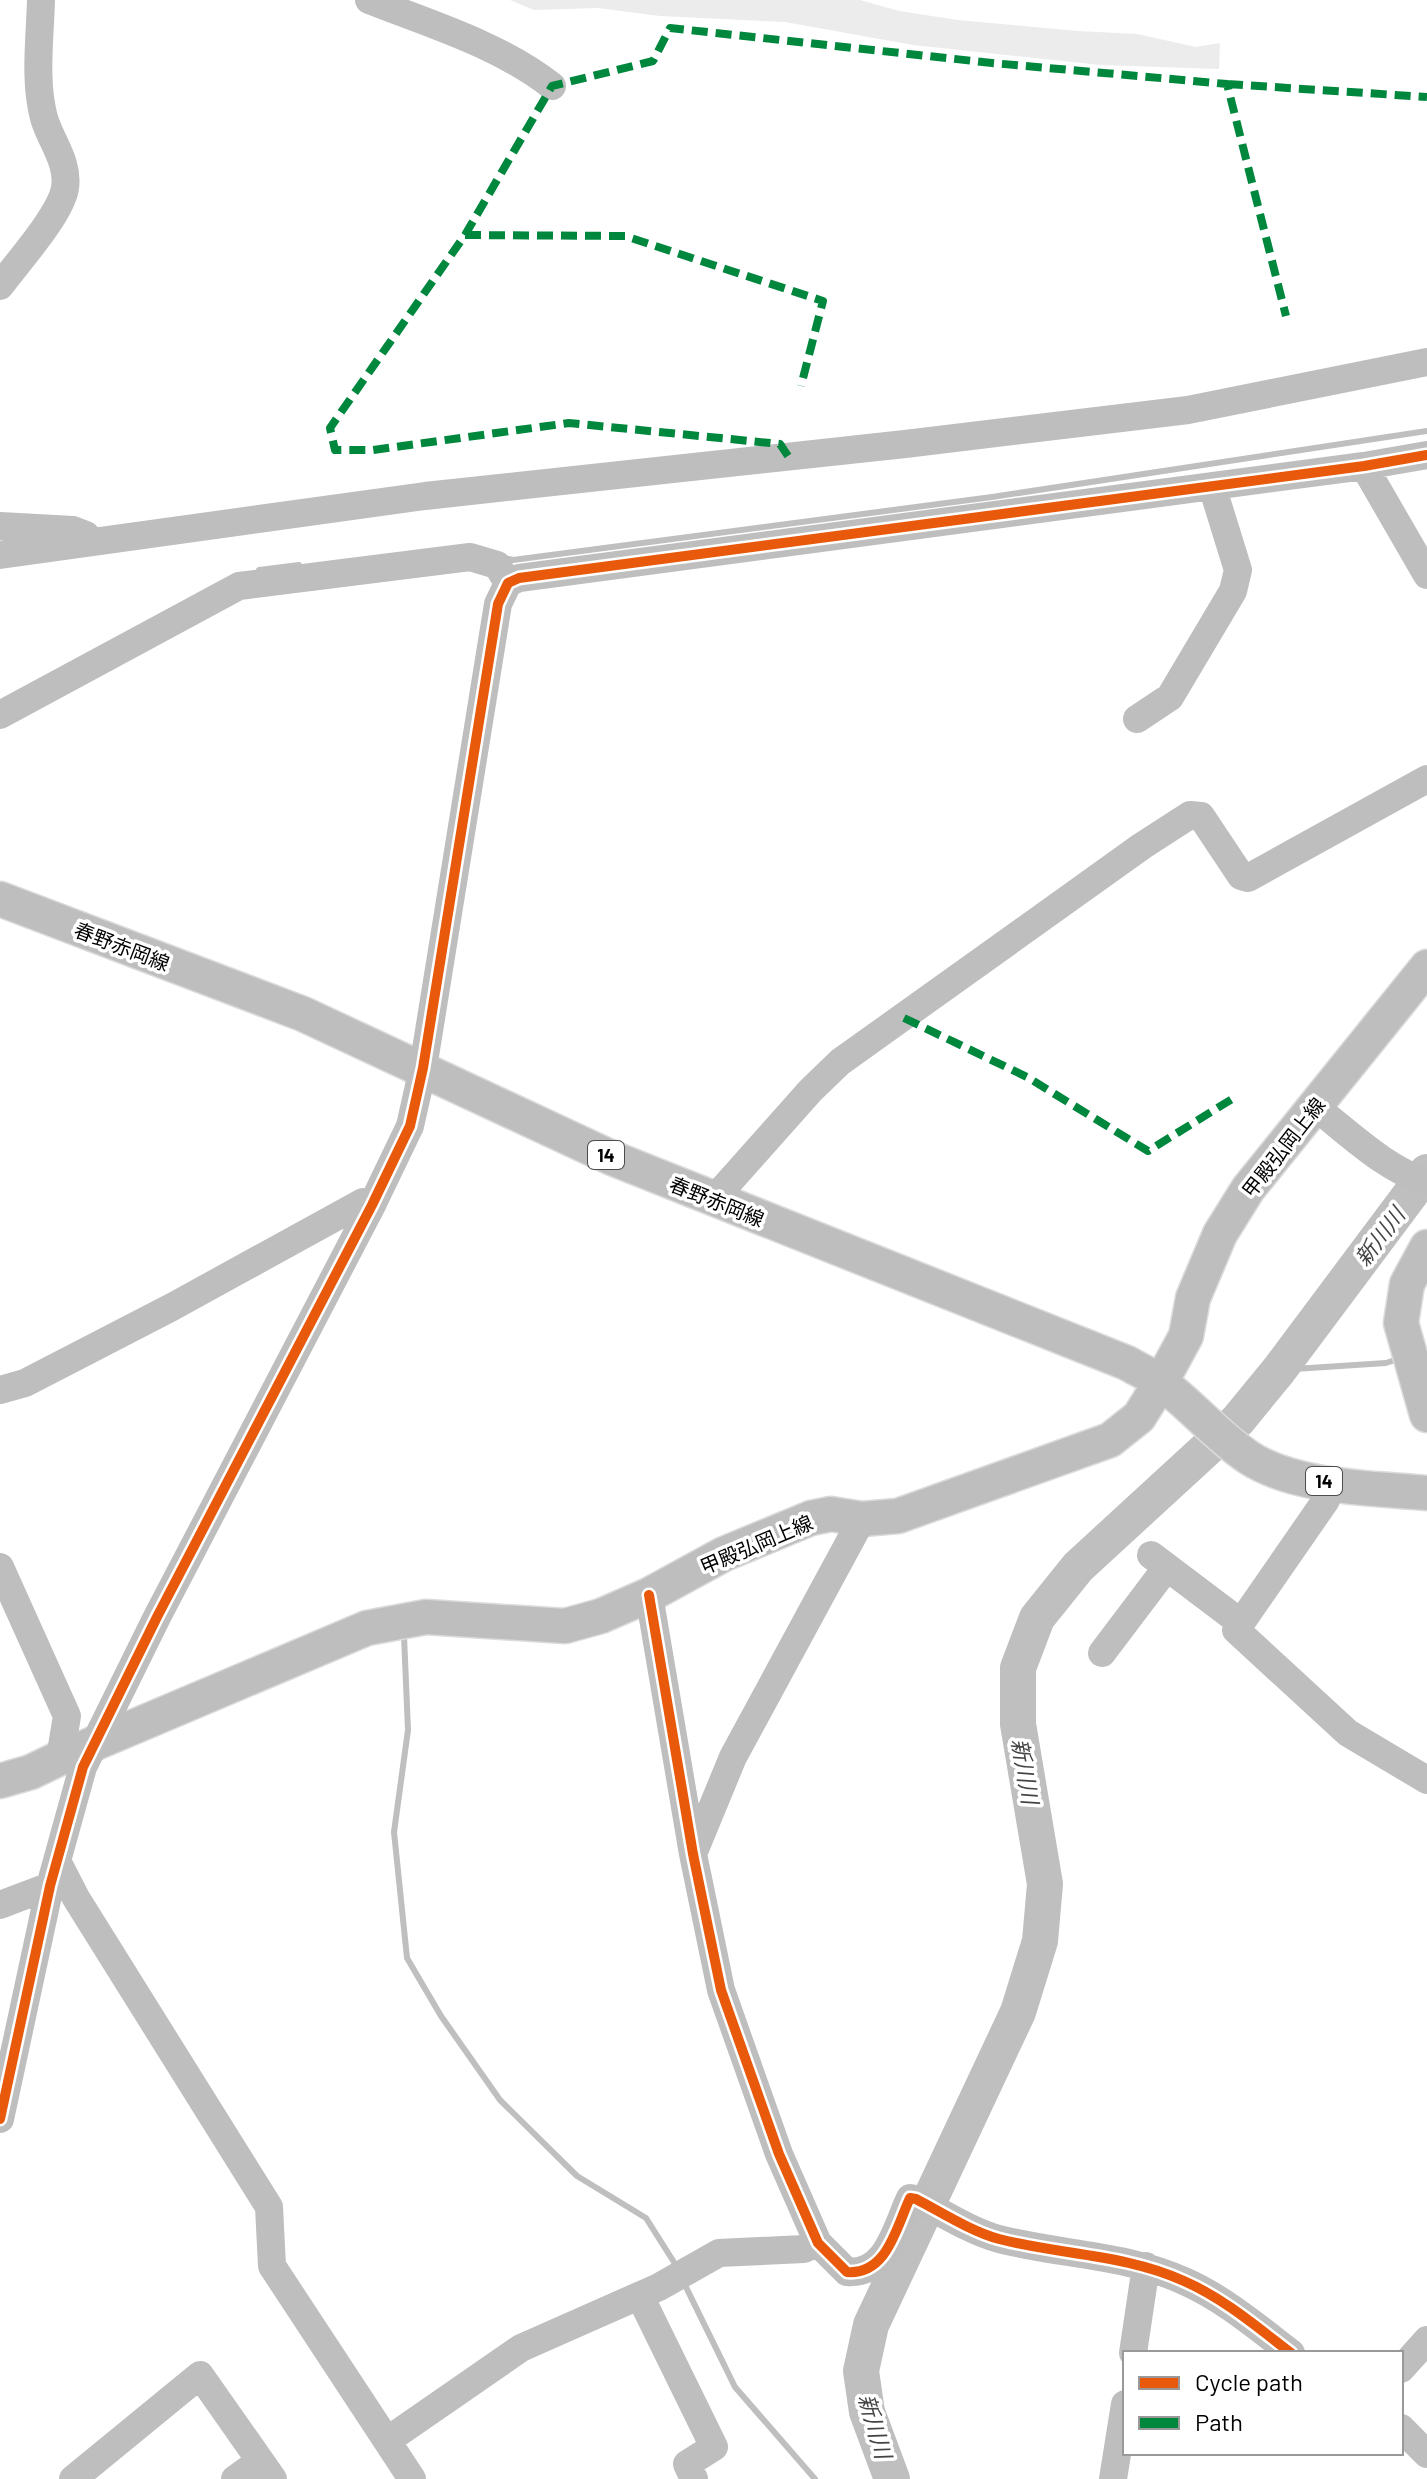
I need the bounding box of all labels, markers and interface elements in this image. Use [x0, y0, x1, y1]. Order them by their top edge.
street label: 春野赤岡線 [71, 917, 173, 975]
street label: 甲殿弘岡上線 [1237, 1092, 1329, 1202]
road number: 14 [588, 1141, 624, 1169]
street label: 春野赤岡線 [666, 1171, 768, 1231]
water label: 新川川 [1349, 1200, 1410, 1270]
road number: 14 [1306, 1467, 1342, 1495]
street label: 甲殿弘岡上線 [696, 1510, 816, 1578]
water label: 新川川 [1007, 1736, 1045, 1808]
legend [1123, 2351, 1403, 2455]
text: Cycle path [1195, 2367, 1303, 2396]
water label: 新川川 [854, 2391, 898, 2463]
text: Path [1195, 2407, 1243, 2436]

